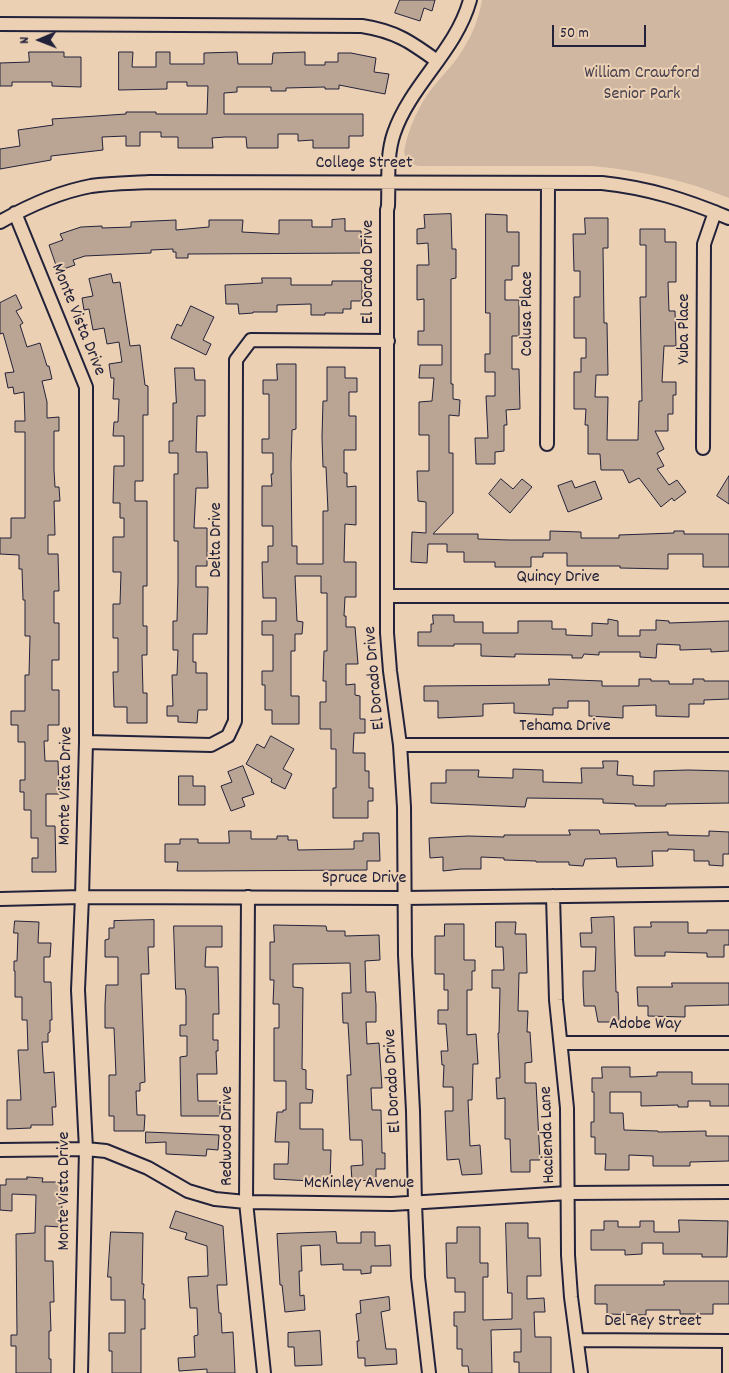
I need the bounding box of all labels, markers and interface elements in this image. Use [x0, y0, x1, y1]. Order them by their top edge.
north arrow [15, 15, 65, 65]
scale bar [554, 15, 648, 47]
text: 50 m [560, 23, 589, 45]
text: N [15, 37, 35, 44]
park label: William Crawford Senior Park [584, 64, 700, 106]
street label: College Street [315, 154, 413, 176]
street label: El Dorado Drive [359, 220, 381, 324]
street label: Monte Vista Drive [45, 261, 109, 379]
street label: Colusa Place [518, 271, 540, 357]
street label: Yuba Place [675, 294, 697, 364]
street label: Delta Drive [207, 502, 229, 578]
street label: Quincy Drive [516, 568, 600, 590]
street label: El Dorado Drive [361, 625, 391, 731]
street label: Tehama Drive [519, 717, 611, 739]
street label: Monte Vista Drive [55, 726, 79, 846]
street label: Spruce Drive [322, 869, 406, 891]
street label: Adobe Way [609, 1015, 681, 1037]
street label: El Dorado Drive [380, 1028, 408, 1134]
street label: Redwood Drive [218, 1086, 240, 1186]
street label: Hacienda Lane [537, 1086, 561, 1184]
street label: Monte Vista Drive [55, 1132, 77, 1250]
street label: McKinley Avenue [304, 1174, 414, 1196]
street label: Del Rey Street [604, 1312, 702, 1334]

